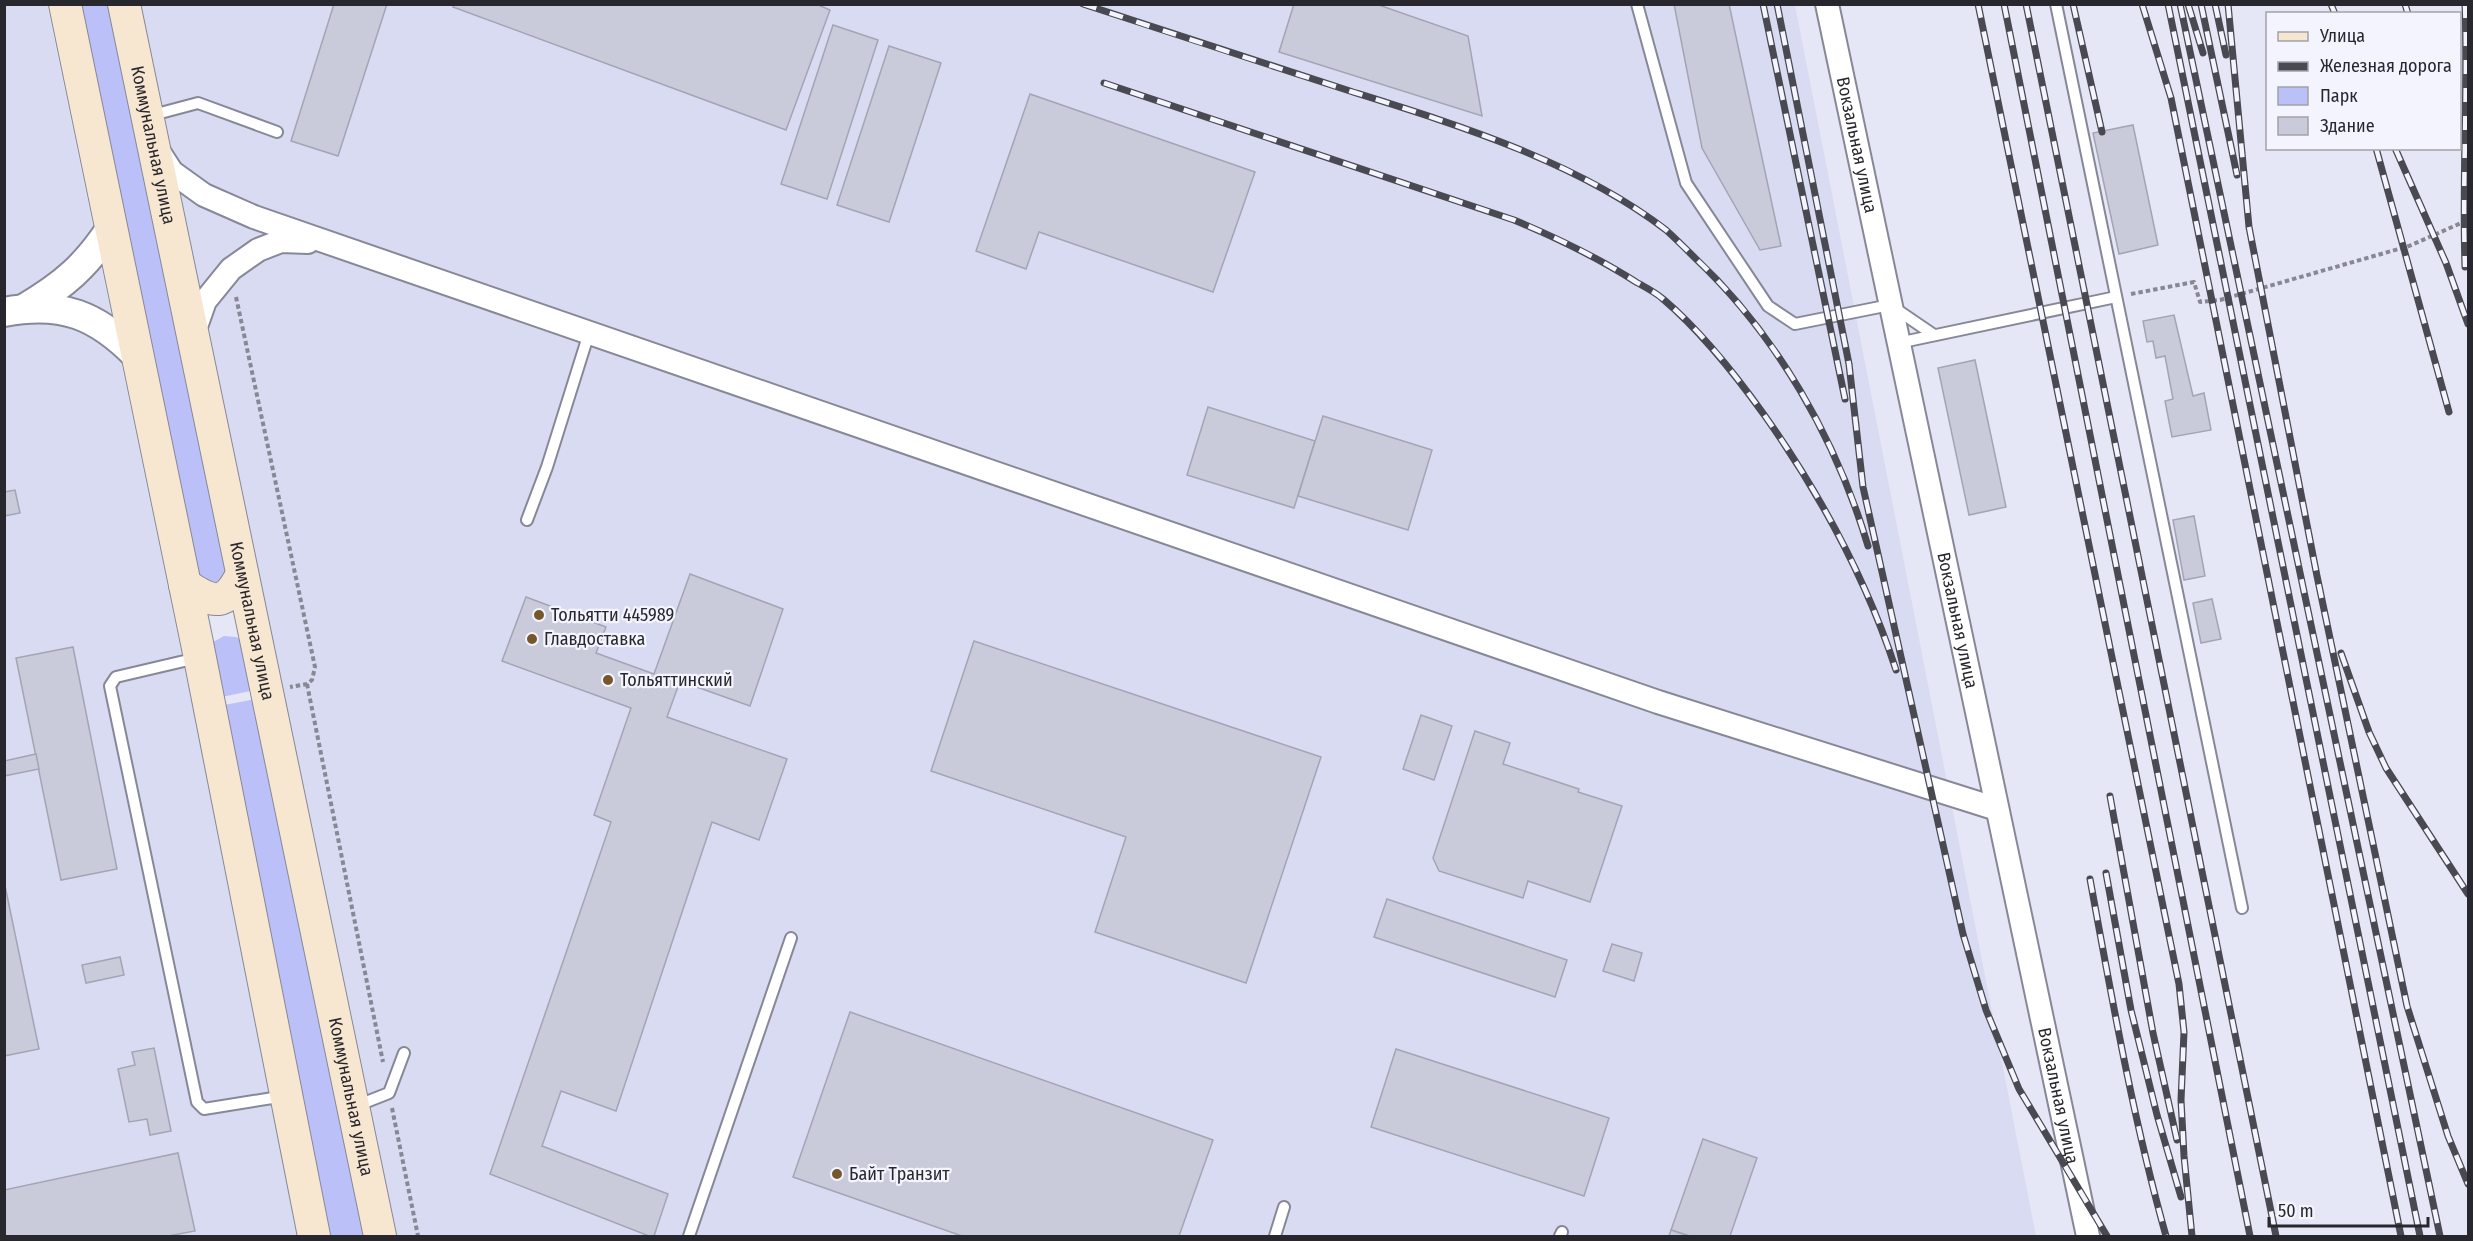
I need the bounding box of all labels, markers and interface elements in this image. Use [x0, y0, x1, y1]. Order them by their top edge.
legend [2266, 12, 2461, 150]
text: Улица [2319, 25, 2365, 47]
text: Железная дорога [2320, 55, 2452, 77]
street label: Коммунальная улица [126, 64, 181, 226]
street label: Вокзальная улица [1832, 75, 1882, 215]
text: Парк [2320, 85, 2358, 107]
text: Здание [2320, 115, 2375, 137]
street label: Коммунальная улица [225, 540, 279, 702]
street label: Вокзальная улица [1932, 550, 1983, 691]
place label: Тольятти 445989 [551, 604, 674, 626]
marker: Тольятти 445989 [532, 608, 546, 622]
place label: Главдоставка [544, 628, 645, 650]
marker: Главдоставка [525, 632, 539, 646]
place label: Тольяттинский [620, 669, 733, 691]
marker: Тольяттинский [601, 673, 615, 687]
street label: Коммунальная улица [324, 1015, 378, 1178]
street label: Вокзальная улица [2033, 1026, 2083, 1166]
place label: Байт Транзит [849, 1163, 950, 1185]
marker: Байт Транзит [830, 1167, 844, 1181]
scale bar [2269, 1190, 2428, 1228]
text: 50 m [2278, 1200, 2314, 1222]

